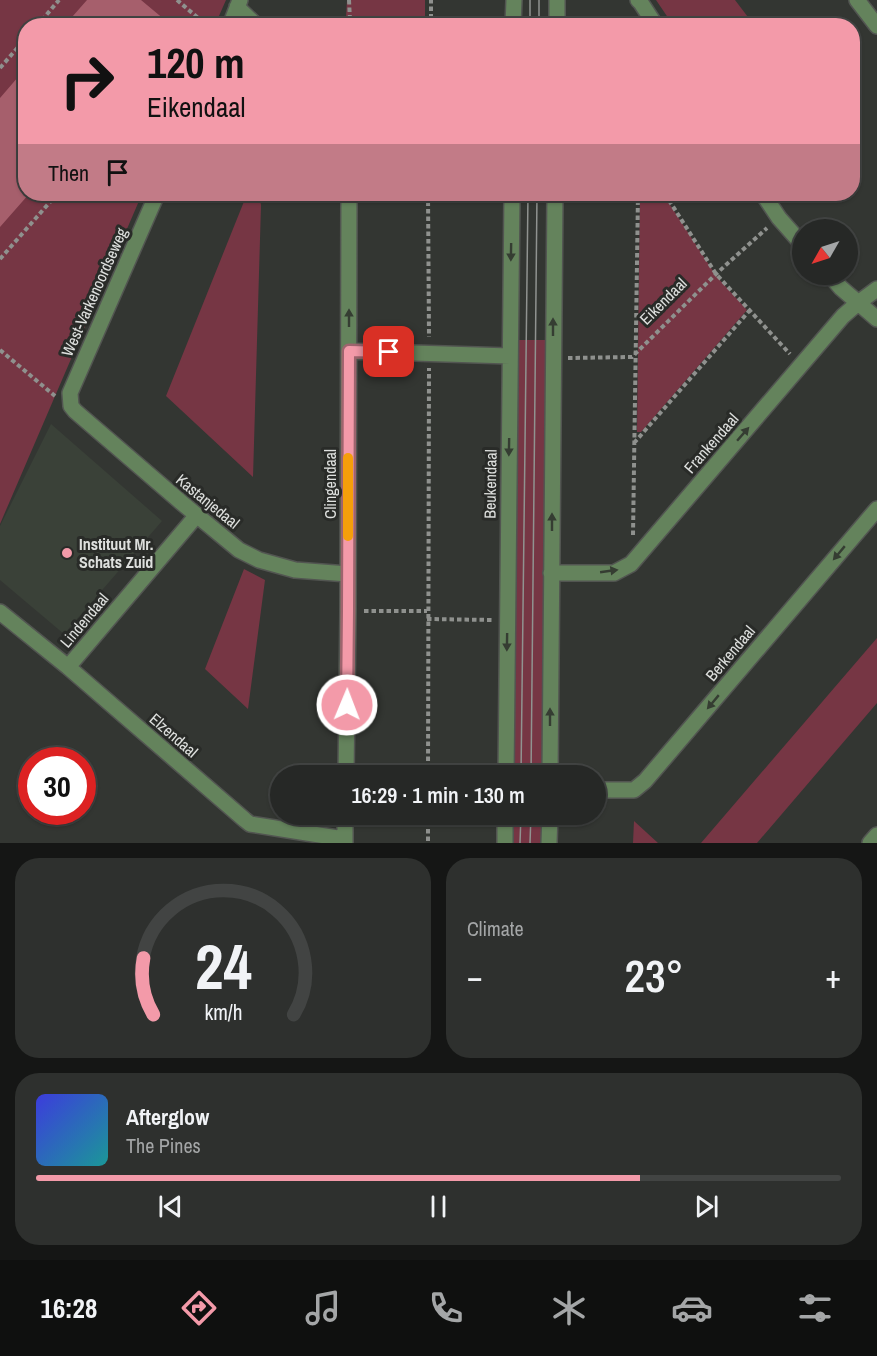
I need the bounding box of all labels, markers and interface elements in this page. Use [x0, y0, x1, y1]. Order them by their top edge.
text: 120 m [147, 35, 245, 91]
icon: right [48, 42, 126, 120]
text: Eikendaal [147, 89, 245, 125]
icon: arrive [101, 156, 134, 189]
text: Then [48, 158, 89, 188]
north arrow [792, 219, 858, 285]
map controls [792, 219, 858, 285]
street label: West-Varkenoordseweg [56, 223, 133, 360]
one-way arrow [506, 242, 516, 261]
street label: Eikendaal [635, 273, 691, 329]
one-way arrow [344, 309, 354, 328]
one-way arrow [548, 318, 558, 337]
pin [363, 326, 414, 377]
icon: arrive [372, 335, 405, 368]
street label: Frankendaal [679, 408, 743, 478]
one-way arrow [736, 427, 749, 442]
one-way arrow [504, 437, 514, 456]
street label: Clingendaal [319, 449, 341, 519]
street label: Beukendaal [478, 449, 502, 519]
street label: Kastanjedaal [172, 469, 244, 533]
one-way arrow [547, 513, 557, 532]
place label: Instituut Mr. Schats Zuid [79, 533, 153, 573]
one-way arrow [833, 545, 846, 560]
marker: Instituut Mr. Schats Zuid [60, 546, 74, 560]
one-way arrow [600, 567, 619, 576]
street label: Lindendaal [55, 588, 113, 652]
street label: Berkendaal [700, 620, 760, 685]
one-way arrow [502, 632, 512, 651]
position arrow [315, 673, 379, 737]
one-way arrow [706, 694, 719, 710]
street label: Elzendaal [145, 708, 203, 762]
one-way arrow [545, 708, 555, 727]
speed limit sign: 30 [18, 747, 96, 825]
text: 16:29 · 1 min · 130 m [351, 780, 525, 810]
text: Climate [467, 915, 524, 942]
text: 24 [195, 924, 251, 1008]
text: 23° [624, 945, 684, 1006]
text: − [467, 954, 483, 998]
text: + [825, 954, 841, 998]
text: km/h [204, 998, 242, 1027]
text: Afterglow [126, 1102, 209, 1132]
text: The Pines [126, 1132, 201, 1159]
icon: previous [154, 1190, 187, 1223]
icon: pause [422, 1190, 455, 1223]
icon: next [690, 1190, 723, 1223]
icon: directions [178, 1287, 220, 1329]
icon: music [302, 1287, 344, 1329]
icon: phone [425, 1287, 467, 1329]
icon: climate [548, 1287, 590, 1329]
icon: car [671, 1287, 713, 1329]
icon: filters [794, 1287, 836, 1329]
text: 16:28 [41, 1290, 97, 1326]

